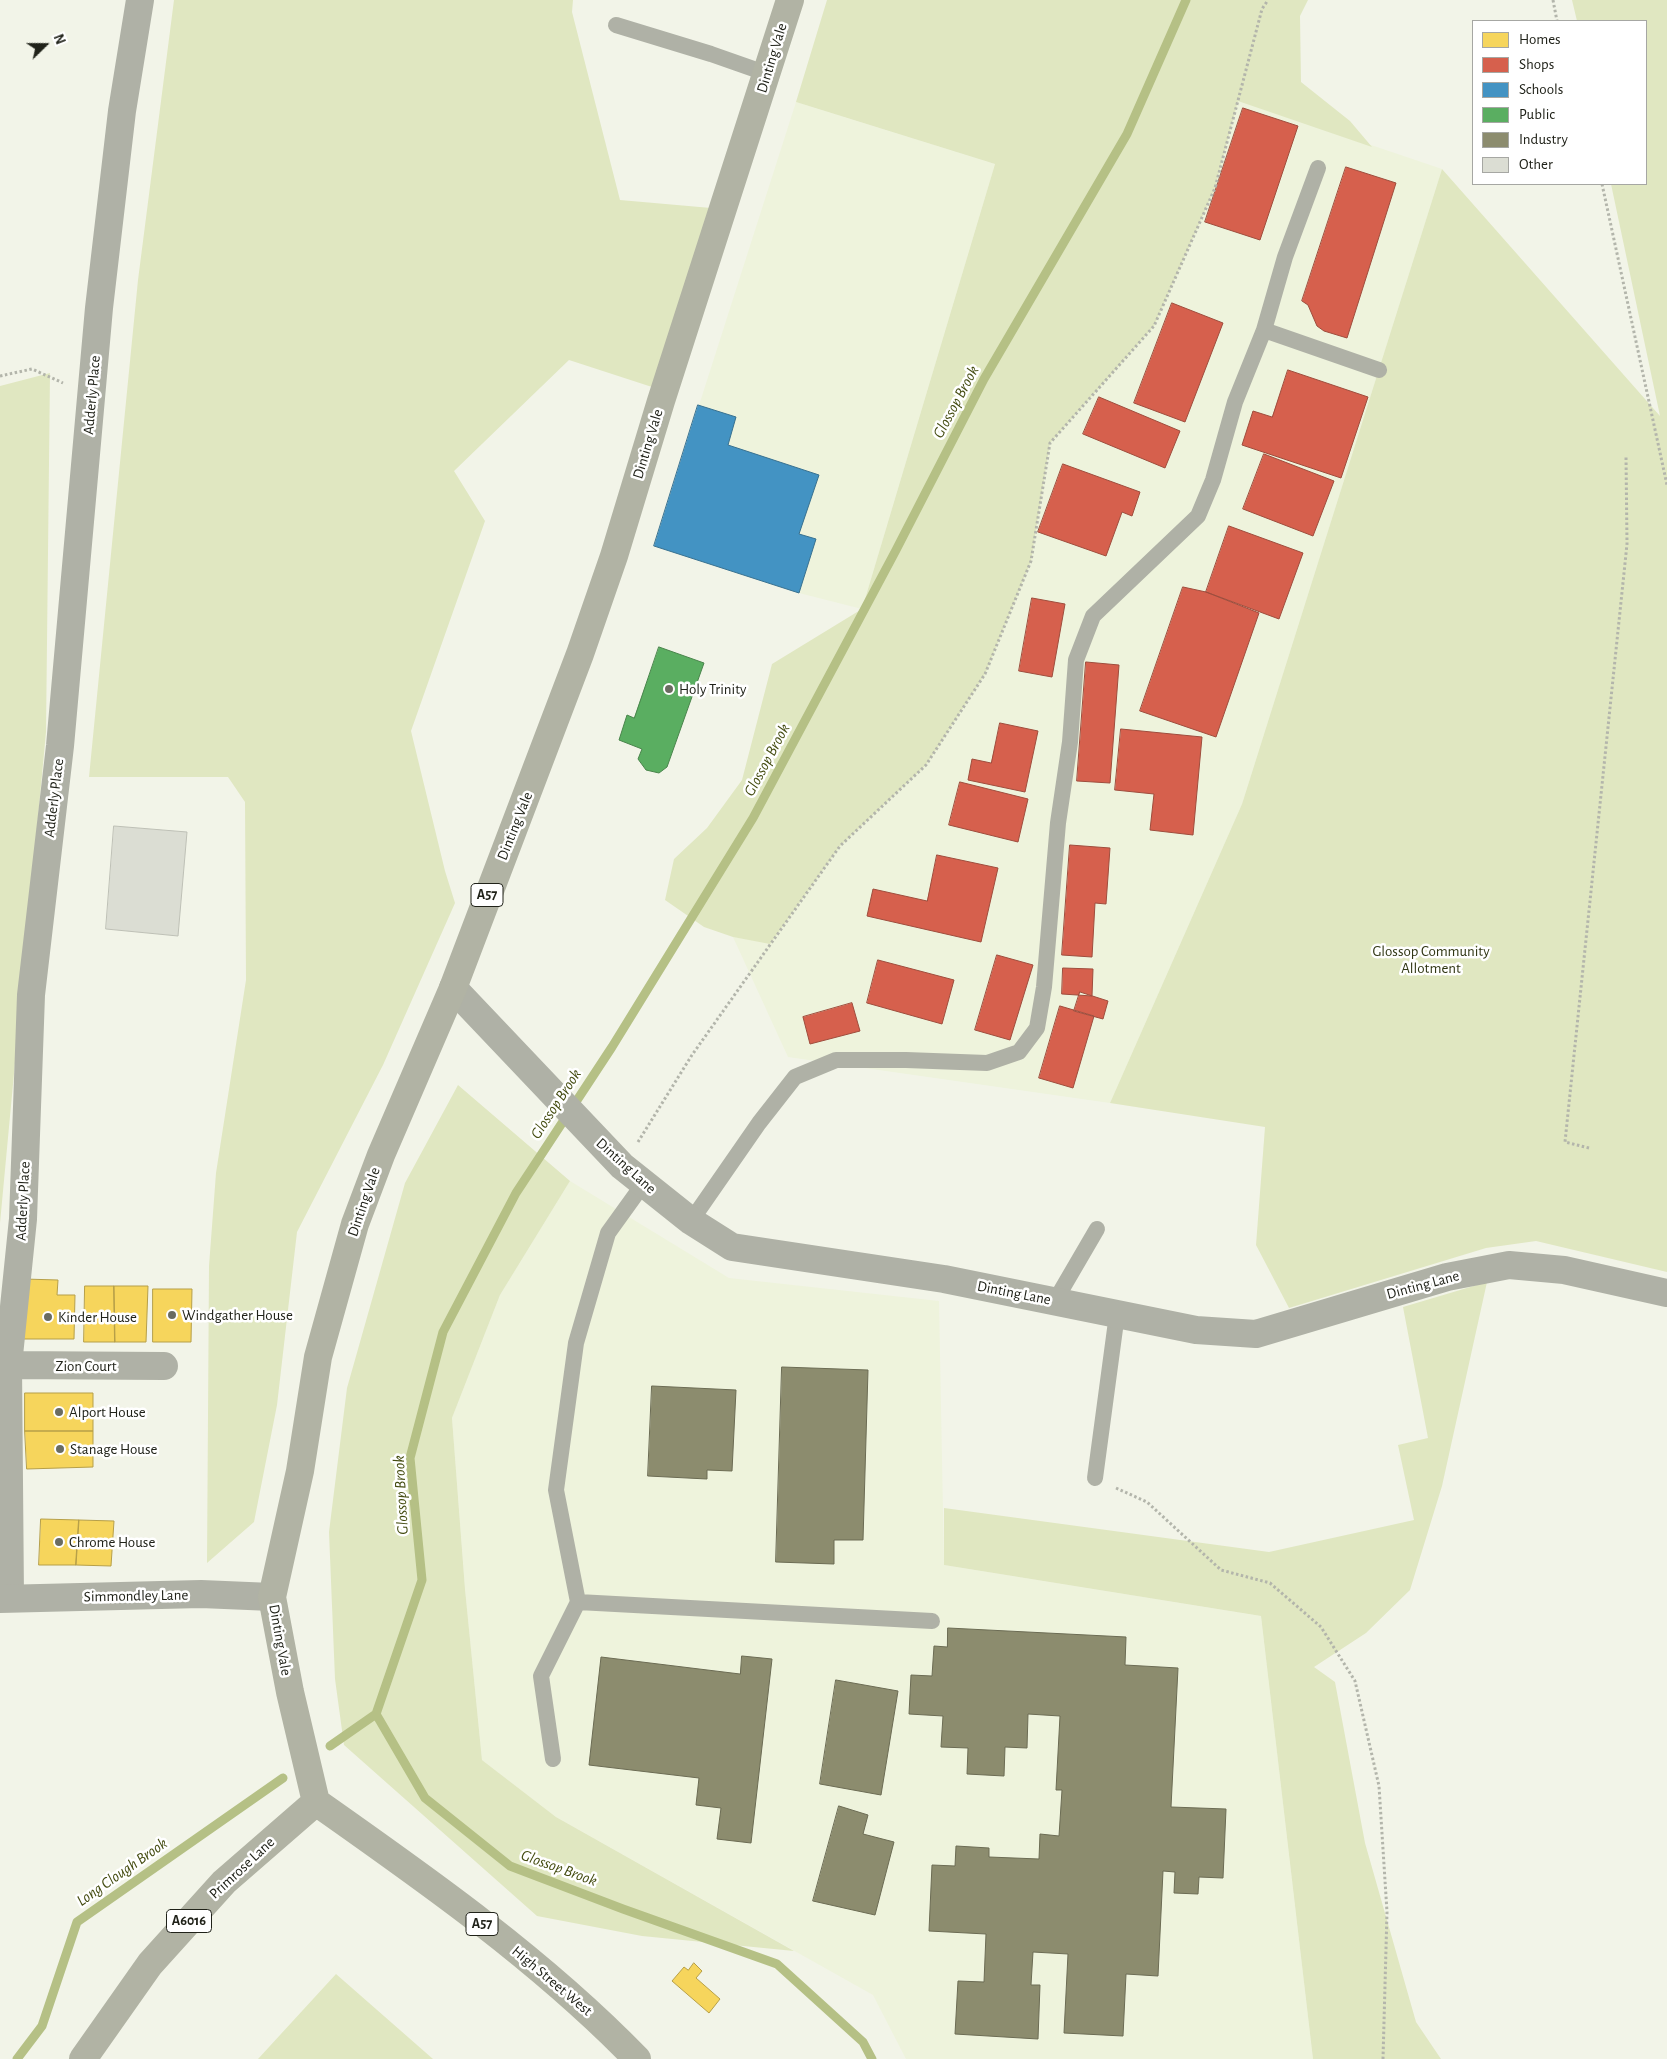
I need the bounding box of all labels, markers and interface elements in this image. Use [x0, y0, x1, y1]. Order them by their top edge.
north arrow [20, 20, 70, 70]
legend [1472, 20, 1647, 185]
street label: Dinting Vale [753, 21, 791, 95]
text: N [51, 32, 67, 47]
text: Homes [1519, 32, 1561, 47]
text: Shops [1519, 57, 1554, 72]
text: Schools [1519, 82, 1563, 97]
text: Public [1519, 107, 1555, 122]
text: Industry [1519, 132, 1568, 147]
text: Other [1519, 157, 1553, 172]
street label: Adderly Place [80, 355, 104, 435]
water label: Glossop Brook [929, 362, 983, 442]
street label: Dinting Vale [629, 407, 667, 481]
place label: Holy Trinity [679, 680, 746, 698]
marker: Holy Trinity [663, 683, 675, 695]
water label: Glossop Brook [740, 720, 794, 800]
street label: Adderly Place [40, 758, 68, 838]
street label: Dinting Vale [493, 789, 537, 863]
road number: A57 [471, 884, 503, 906]
park label: Glossop Community Allotment [1372, 942, 1490, 977]
water label: Glossop Brook [526, 1065, 586, 1143]
street label: Dinting Lane [592, 1134, 660, 1198]
street label: Adderly Place [12, 1161, 34, 1241]
street label: Dinting Vale [344, 1165, 384, 1239]
street label: Dinting Lane [1385, 1267, 1461, 1303]
street label: Dinting Lane [976, 1277, 1052, 1309]
place label: Windgather House [182, 1306, 293, 1324]
place label: Kinder House [58, 1308, 137, 1326]
marker: Windgather House [166, 1309, 178, 1321]
marker: Kinder House [42, 1311, 54, 1323]
street label: Zion Court [56, 1357, 116, 1375]
place label: Alport House [69, 1403, 146, 1421]
marker: Alport House [53, 1406, 65, 1418]
place label: Stanage House [70, 1440, 157, 1458]
marker: Stanage House [54, 1443, 66, 1455]
water label: Glossop Brook [389, 1455, 413, 1535]
place label: Chrome House [69, 1533, 155, 1551]
marker: Chrome House [53, 1536, 65, 1548]
street label: Simmondley Lane [84, 1586, 188, 1606]
street label: Dinting Vale [265, 1603, 295, 1677]
street label: Primrose Lane [206, 1833, 278, 1903]
water label: Long Clough Brook [73, 1834, 171, 1910]
water label: Glossop Brook [518, 1845, 600, 1891]
road number: A6016 [166, 1910, 212, 1932]
road number: A57 [466, 1912, 498, 1936]
street label: High Street West [508, 1942, 596, 2020]

